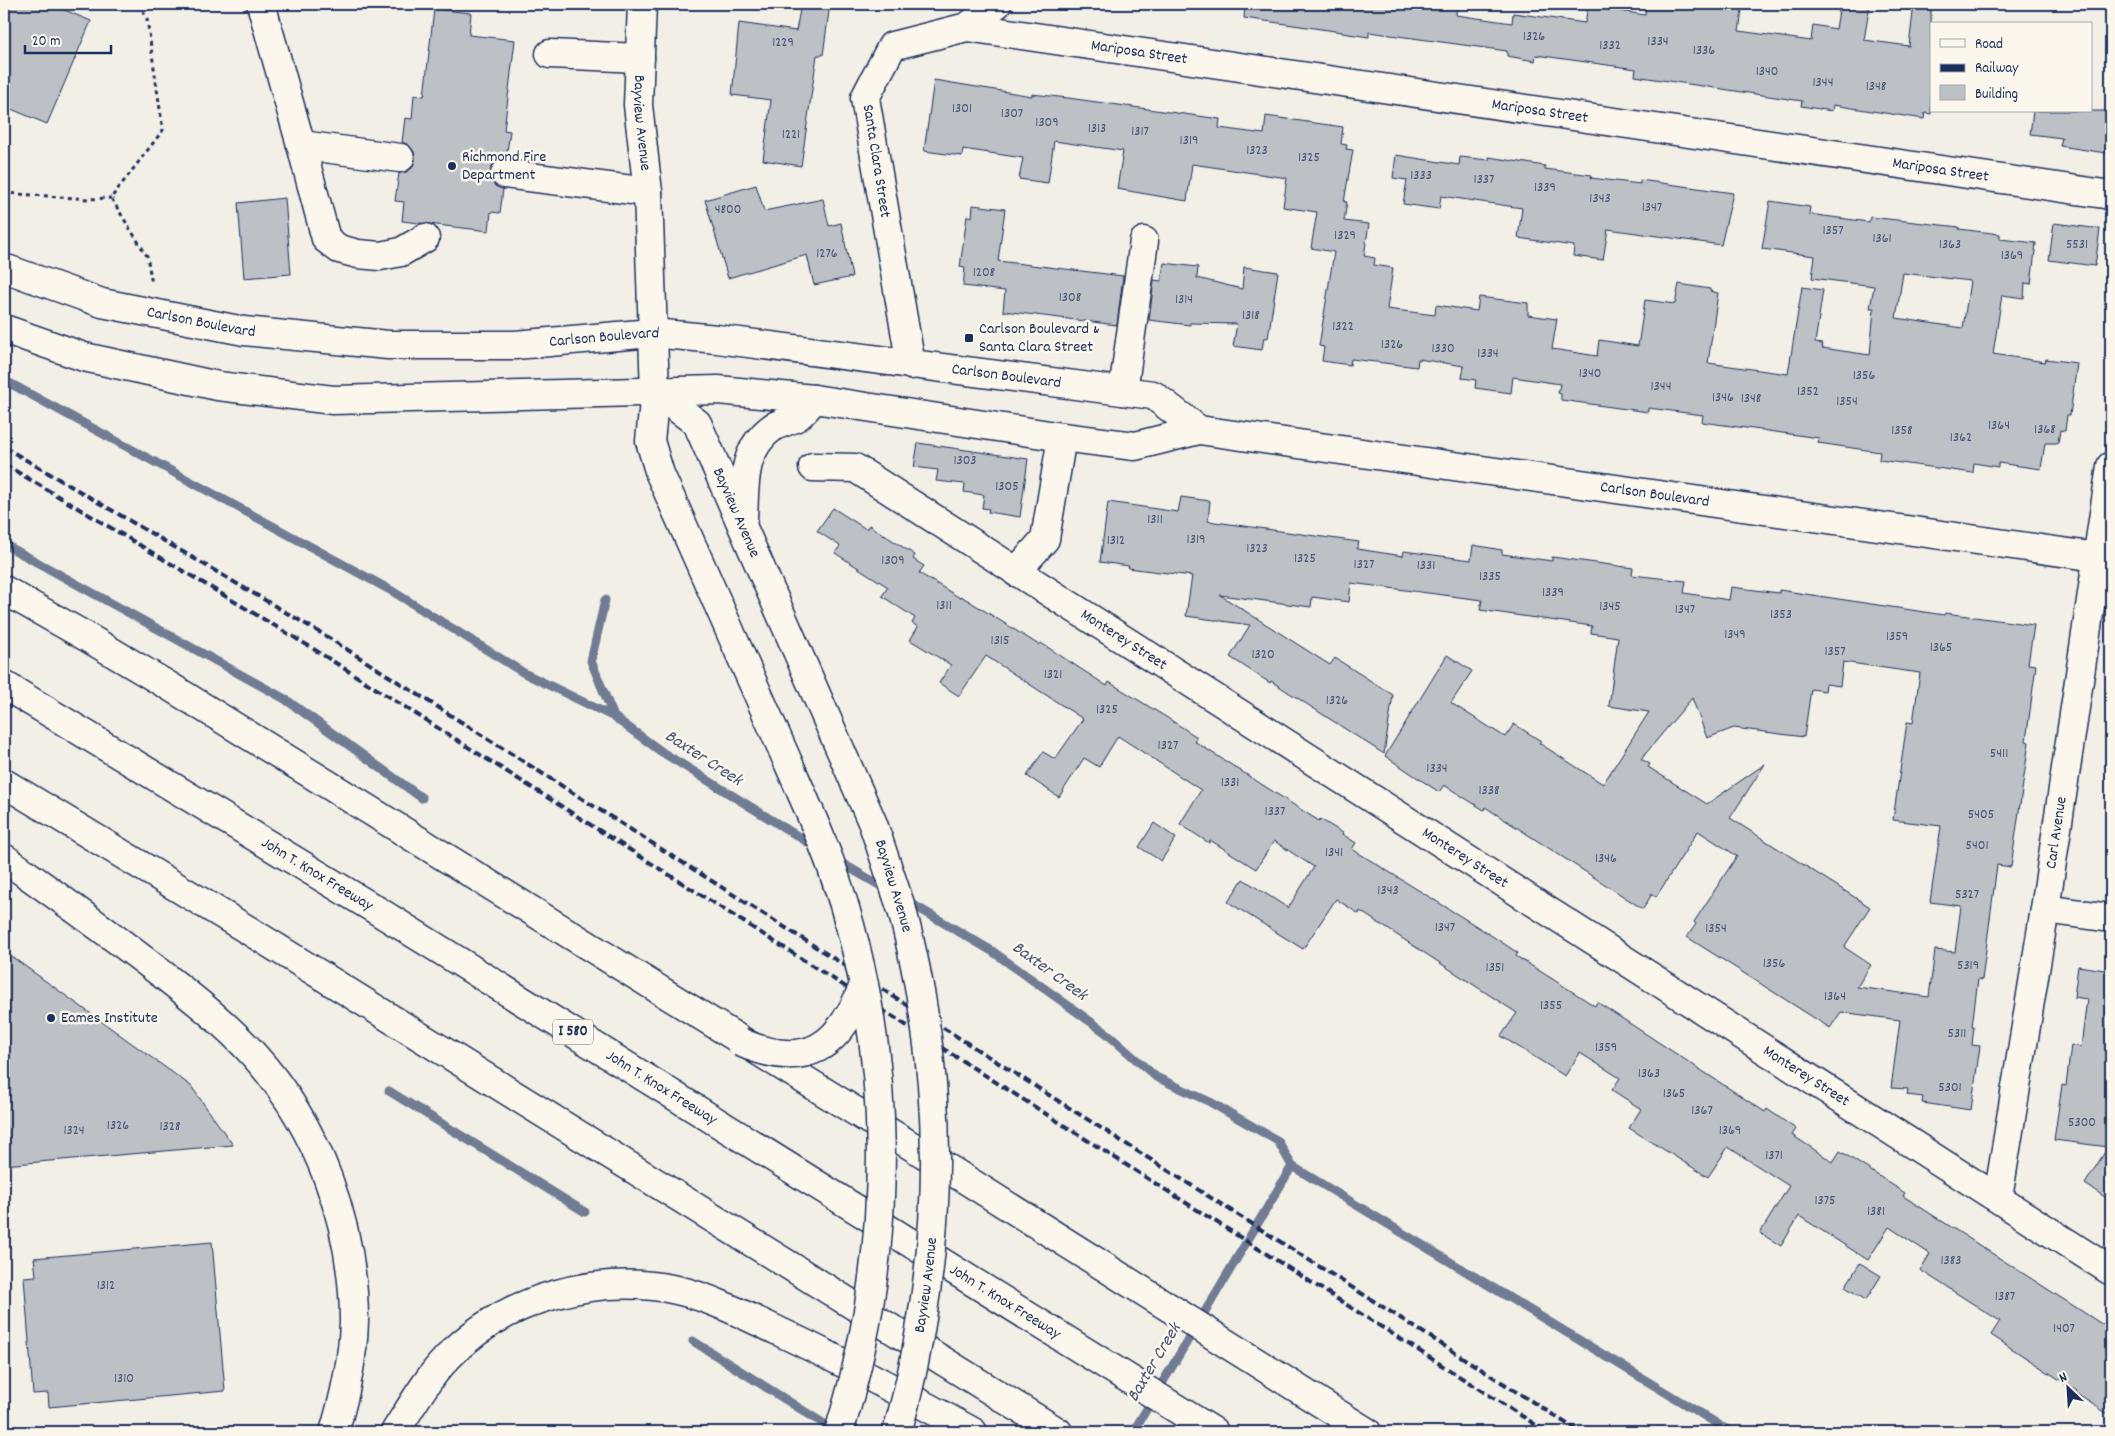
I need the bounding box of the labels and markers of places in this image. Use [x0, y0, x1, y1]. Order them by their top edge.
place label: Richmond Fire Department [462, 146, 546, 187]
marker: Richmond Fire Department [446, 160, 458, 172]
place label: Carlson Boulevard & Santa Clara Street [979, 318, 1100, 359]
marker: Carlson Boulevard & Santa Clara Street [963, 332, 975, 344]
place label: Eames Institute [61, 1007, 158, 1030]
marker: Eames Institute [45, 1012, 57, 1024]

